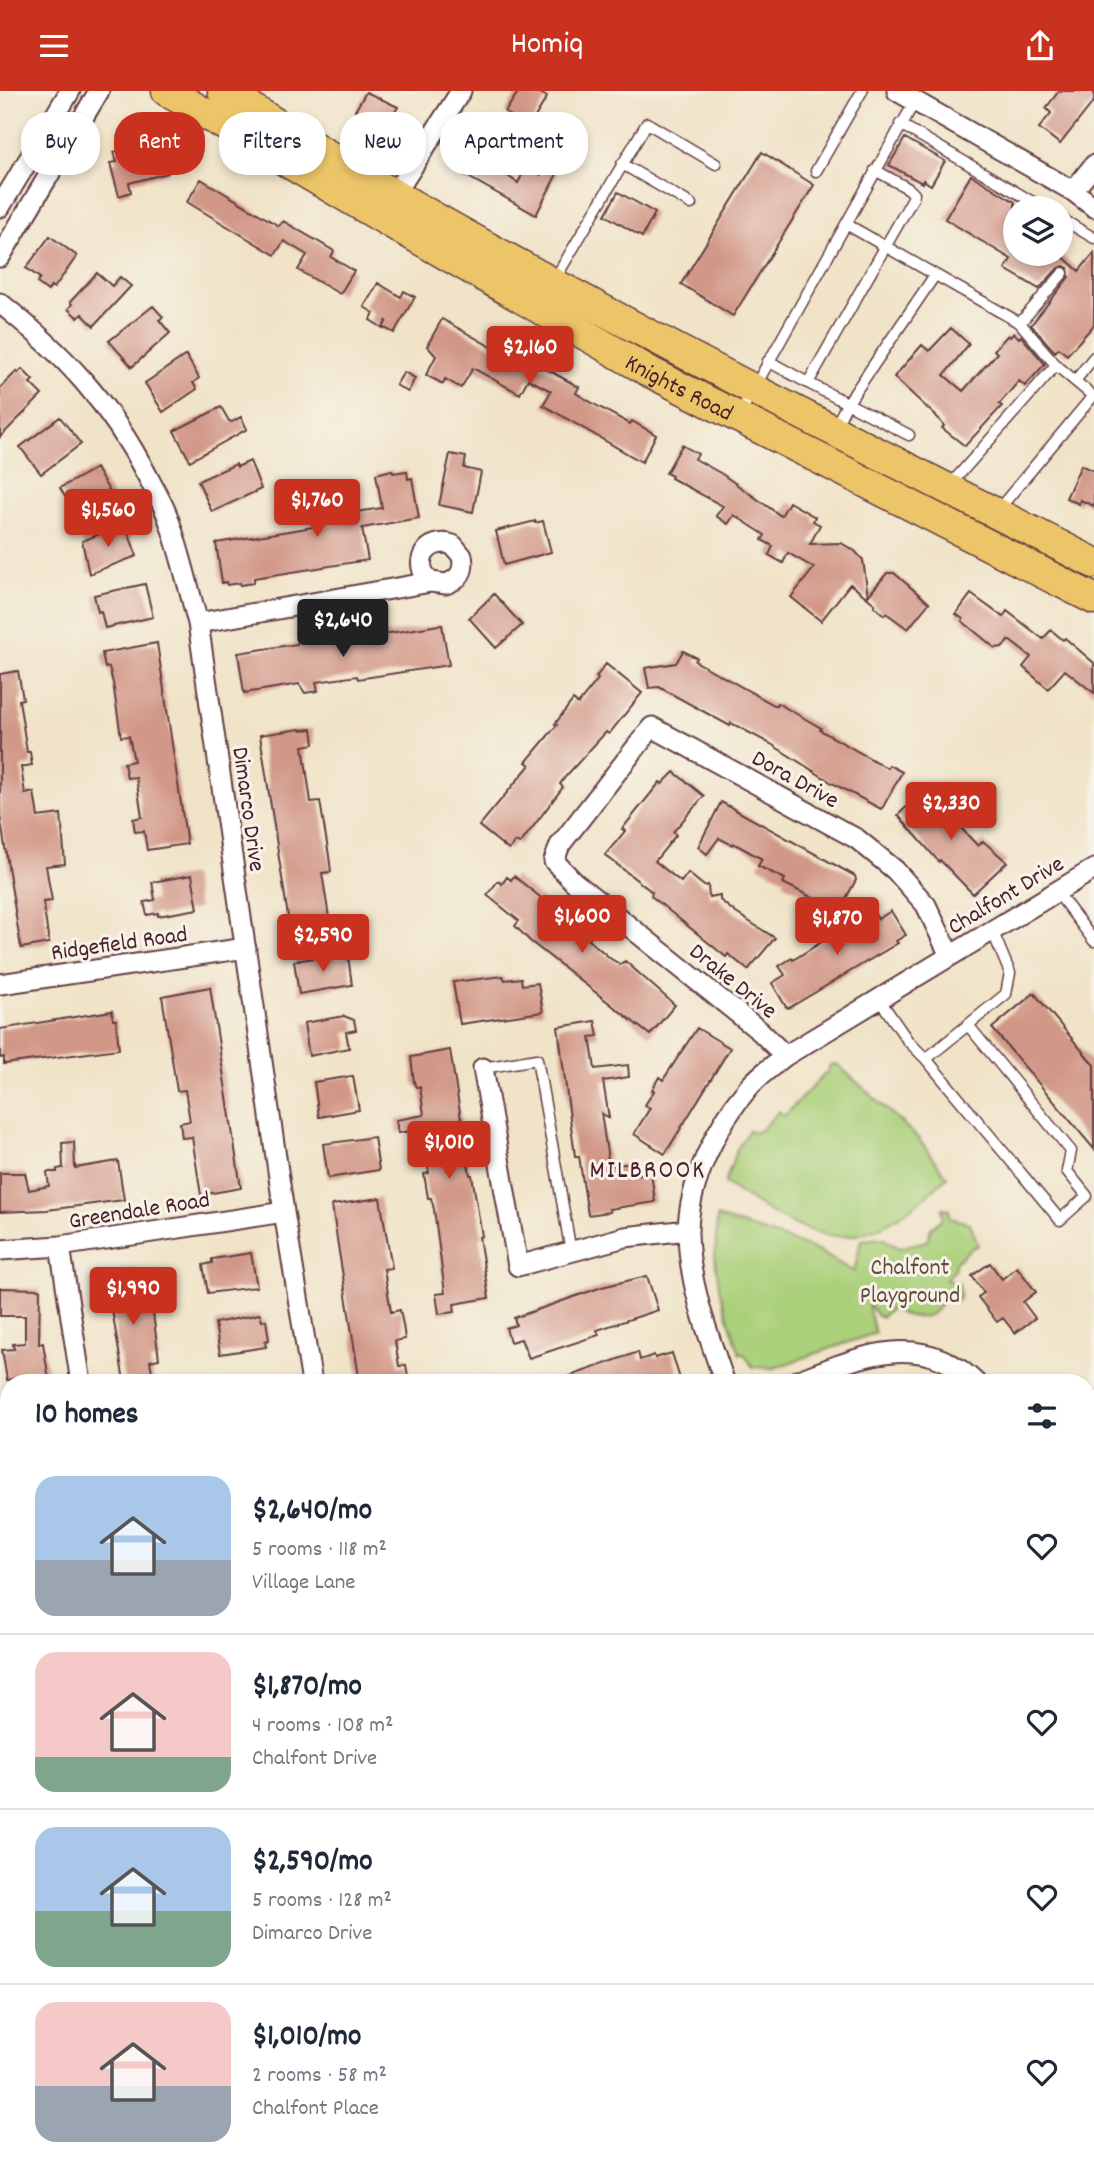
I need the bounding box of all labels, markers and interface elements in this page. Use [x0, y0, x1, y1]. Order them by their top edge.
text: Homiq [511, 23, 583, 69]
icon: menu [35, 27, 73, 65]
icon: share [1021, 27, 1059, 65]
chip: Buy [21, 112, 100, 175]
chip: Rent [114, 112, 205, 175]
chip: Filters [219, 112, 326, 175]
chip: New [340, 112, 426, 175]
chip: Apartment [440, 112, 588, 175]
map controls [1003, 196, 1073, 266]
button: layers [1003, 196, 1073, 266]
pin: $2,160 [473, 327, 587, 386]
text: $2,160 [503, 332, 557, 365]
street label: Knights Road [618, 347, 738, 432]
pin: $1,760 [260, 479, 374, 539]
text: $1,760 [290, 485, 344, 518]
pin: $1,560 [51, 489, 165, 549]
text: $1,560 [80, 495, 136, 528]
pin: $2,640 [286, 599, 400, 659]
text: $2,640 [313, 605, 373, 638]
street label: Dora Drive [745, 743, 844, 819]
street label: Dimarco Drive [221, 745, 273, 874]
pin: $2,330 [894, 783, 1008, 842]
text: $2,330 [921, 788, 981, 821]
street label: Chalfont Drive [942, 848, 1071, 945]
pin: $1,600 [525, 895, 639, 955]
pin: $1,870 [780, 897, 894, 957]
text: $1,600 [553, 901, 611, 934]
text: $1,870 [811, 903, 863, 936]
pin: $2,590 [266, 915, 380, 974]
street label: Ridgefield Road [49, 919, 190, 971]
text: $2,590 [293, 920, 353, 953]
street label: Drake Drive [681, 936, 783, 1028]
pin: $1,010 [392, 1121, 506, 1181]
text: $1,010 [423, 1127, 475, 1160]
district label: MILBROOK [590, 1153, 706, 1190]
street label: Greendale Road [66, 1184, 212, 1240]
park label: Chalfont Playground [860, 1252, 960, 1314]
pin: $1,990 [76, 1267, 190, 1327]
text: $1,990 [106, 1273, 160, 1306]
text: 10 homes [35, 1395, 138, 1438]
icon: filters [1023, 1397, 1061, 1435]
text: $2,640/mo [252, 1491, 372, 1534]
icon: home [91, 1504, 175, 1588]
icon: heart [1023, 1527, 1061, 1565]
text: 5 rooms · 118 m² [252, 1534, 387, 1567]
text: Village Lane [252, 1567, 355, 1600]
text: $1,870/mo [252, 1667, 362, 1710]
icon: home [91, 1680, 175, 1764]
icon: heart [1023, 1703, 1061, 1741]
text: 4 rooms · 108 m² [252, 1710, 393, 1743]
text: Chalfont Drive [252, 1743, 377, 1776]
text: $2,590/mo [252, 1842, 373, 1885]
icon: home [91, 1855, 175, 1939]
icon: heart [1023, 1878, 1061, 1916]
text: 5 rooms · 128 m² [252, 1885, 392, 1918]
text: Dimarco Drive [252, 1918, 372, 1951]
text: $1,010/mo [252, 2017, 361, 2060]
icon: home [91, 2030, 175, 2114]
icon: heart [1023, 2053, 1061, 2091]
text: 2 rooms · 58 m² [252, 2060, 387, 2093]
text: Chalfont Place [252, 2093, 379, 2126]

